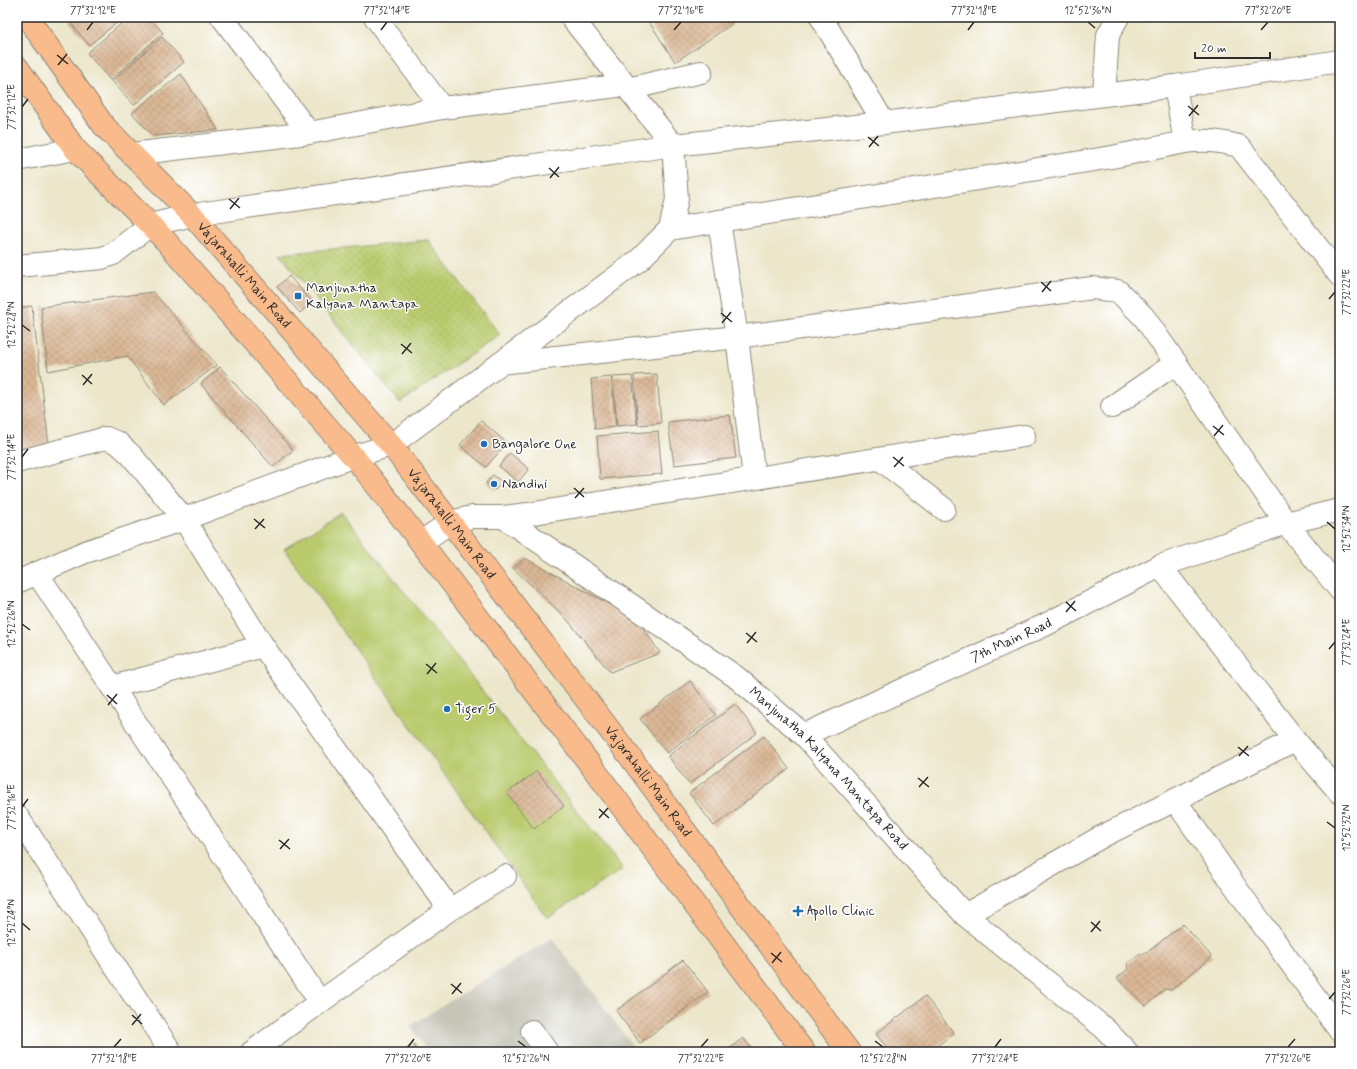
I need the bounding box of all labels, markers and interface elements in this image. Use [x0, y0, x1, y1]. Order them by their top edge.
text: 77°32'12"E [70, 4, 116, 18]
text: 77°32'14"E [364, 4, 410, 18]
text: 77°32'16"E [658, 4, 704, 18]
text: 77°32'18"E [951, 4, 997, 18]
text: 12°52'36"N [1065, 4, 1112, 18]
text: 77°32'20"E [1245, 4, 1291, 18]
scale bar [1195, 34, 1270, 60]
text: 20 m [1201, 41, 1227, 57]
text: 77°32'12"E [5, 84, 19, 130]
street label: Vajarahalli Main Road [193, 218, 295, 332]
text: 77°32'22"E [1340, 269, 1354, 315]
place label: Manjunatha Kalyana Mantapa [306, 279, 419, 313]
marker: Manjunatha Kalyana Mantapa [293, 291, 303, 301]
text: 12°52'28"N [5, 301, 19, 349]
text: 77°32'14"E [5, 434, 19, 480]
place label: Bangalore One [492, 435, 577, 454]
marker: Bangalore One [479, 439, 489, 449]
street label: Vajarahalli Main Road [403, 465, 500, 583]
place label: Nandini [502, 475, 547, 493]
marker: Nandini [489, 479, 499, 489]
text: 12°52'34"N [1340, 505, 1354, 553]
text: 12°52'26"N [5, 600, 19, 648]
street label: 7th Main Road [968, 614, 1055, 667]
text: 77°32'24"E [1340, 618, 1354, 665]
street label: Manjunatha Kalyana Mantapa Road [745, 683, 912, 854]
place label: Tiger 5 [455, 700, 496, 720]
marker: Tiger 5 [442, 704, 452, 714]
street label: Vajarahalli Main Road [600, 722, 696, 841]
text: 77°32'16"E [5, 784, 19, 830]
text: 12°52'32"N [1340, 804, 1354, 851]
text: 12°52'24"N [5, 899, 19, 947]
place label: Apollo Clinic [807, 902, 876, 921]
marker: Apollo Clinic [792, 905, 804, 917]
text: 77°32'26"E [1340, 969, 1354, 1015]
text: 77°32'18"E [91, 1052, 137, 1066]
text: 77°32'20"E [385, 1052, 431, 1066]
text: 12°52'26"N [502, 1052, 550, 1066]
text: 77°32'22"E [678, 1052, 724, 1066]
text: 12°52'28"N [859, 1052, 907, 1066]
text: 77°32'24"E [972, 1052, 1019, 1066]
text: 77°32'26"E [1265, 1052, 1311, 1066]

